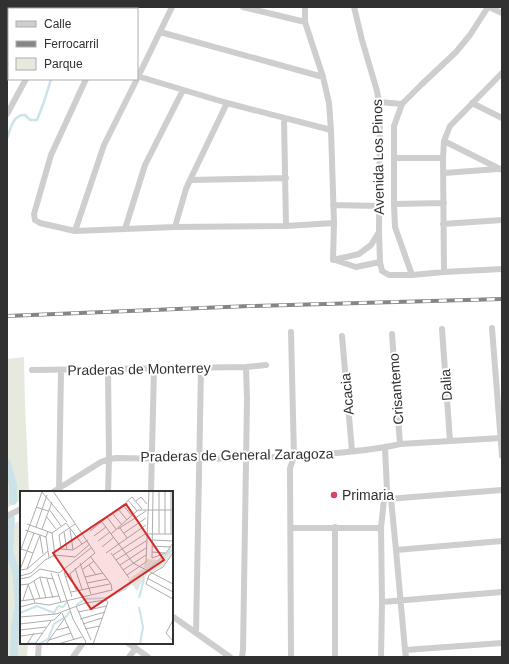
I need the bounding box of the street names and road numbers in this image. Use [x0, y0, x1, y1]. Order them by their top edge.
street label: Avenida Los Pinos [369, 99, 387, 215]
street label: Crisantemo [386, 353, 406, 425]
street label: Praderas de Monterrey [67, 360, 211, 378]
street label: Dalia [437, 368, 455, 401]
street label: Acacia [337, 372, 357, 416]
street label: Praderas de General Zaragoza [140, 445, 334, 465]

